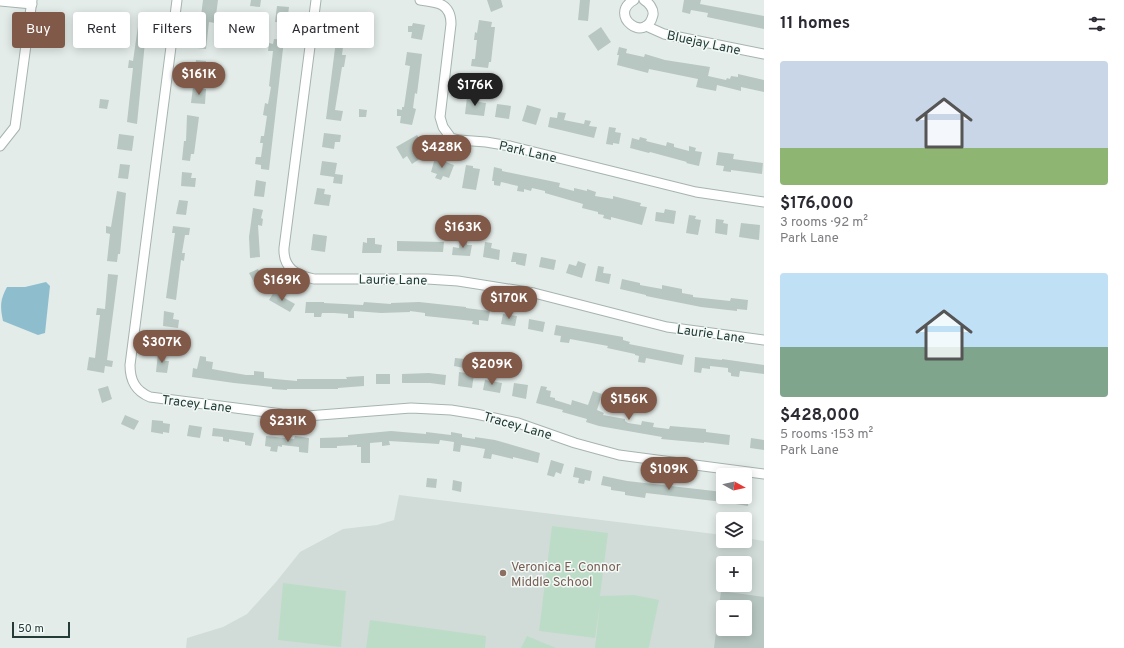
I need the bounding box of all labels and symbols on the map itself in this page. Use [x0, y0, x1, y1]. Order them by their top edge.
street label: Bluejay Lane [665, 28, 742, 60]
pin: $161K [171, 62, 227, 96]
pin: $176K [447, 73, 503, 107]
pin: $428K [414, 135, 470, 169]
street label: Park Lane [497, 139, 558, 167]
pin: $163K [435, 215, 491, 249]
pin: $169K [254, 268, 310, 302]
street label: Laurie Lane [359, 272, 427, 290]
pin: $170K [481, 286, 537, 320]
street label: Laurie Lane [676, 322, 746, 348]
pin: $307K [134, 330, 190, 364]
pin: $209K [464, 352, 520, 386]
pin: $156K [601, 387, 657, 421]
street label: Tracey Lane [161, 393, 233, 417]
pin: $231K [260, 409, 316, 443]
street label: Tracey Lane [481, 410, 553, 444]
pin: $109K [641, 457, 697, 491]
north arrow [716, 468, 752, 504]
place label: Veronica E. Connor Middle School [511, 560, 621, 591]
marker: Veronica E. Connor Middle School [498, 568, 508, 578]
scale bar [12, 620, 70, 639]

